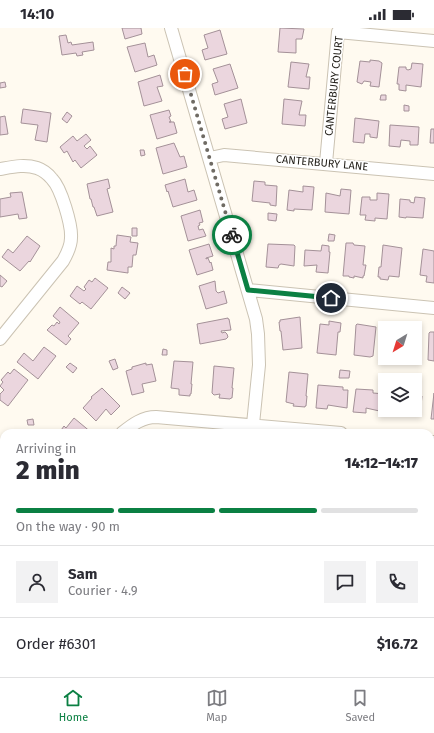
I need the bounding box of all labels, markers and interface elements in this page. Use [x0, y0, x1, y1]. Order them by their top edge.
text: 14:10 [20, 5, 54, 23]
street label: CANTERBURY COURT [322, 35, 346, 137]
pin [168, 57, 202, 91]
icon: bag [174, 63, 196, 85]
street label: CANTERBURY LANE [275, 152, 369, 174]
courier [212, 215, 252, 255]
icon: bike [221, 224, 243, 246]
pin [314, 281, 348, 315]
icon: home [320, 287, 342, 309]
north arrow [378, 321, 422, 365]
map controls [378, 321, 422, 417]
button: layers [378, 373, 422, 417]
text: Arriving in [16, 441, 76, 456]
text: 14:12–14:17 [344, 454, 418, 472]
text: 2 min [16, 455, 80, 486]
text: On the way · 90 m [16, 519, 120, 534]
button: person [16, 561, 58, 603]
button: chat [324, 561, 366, 603]
button: phone [376, 561, 418, 603]
text: Sam [68, 565, 97, 583]
text: Courier · 4.9 [68, 583, 138, 598]
text: Order #6301 [16, 635, 96, 653]
text: $16.72 [377, 635, 418, 653]
tab: Home [59, 687, 88, 724]
tab: Map [206, 687, 228, 724]
tab: Saved [345, 687, 375, 724]

